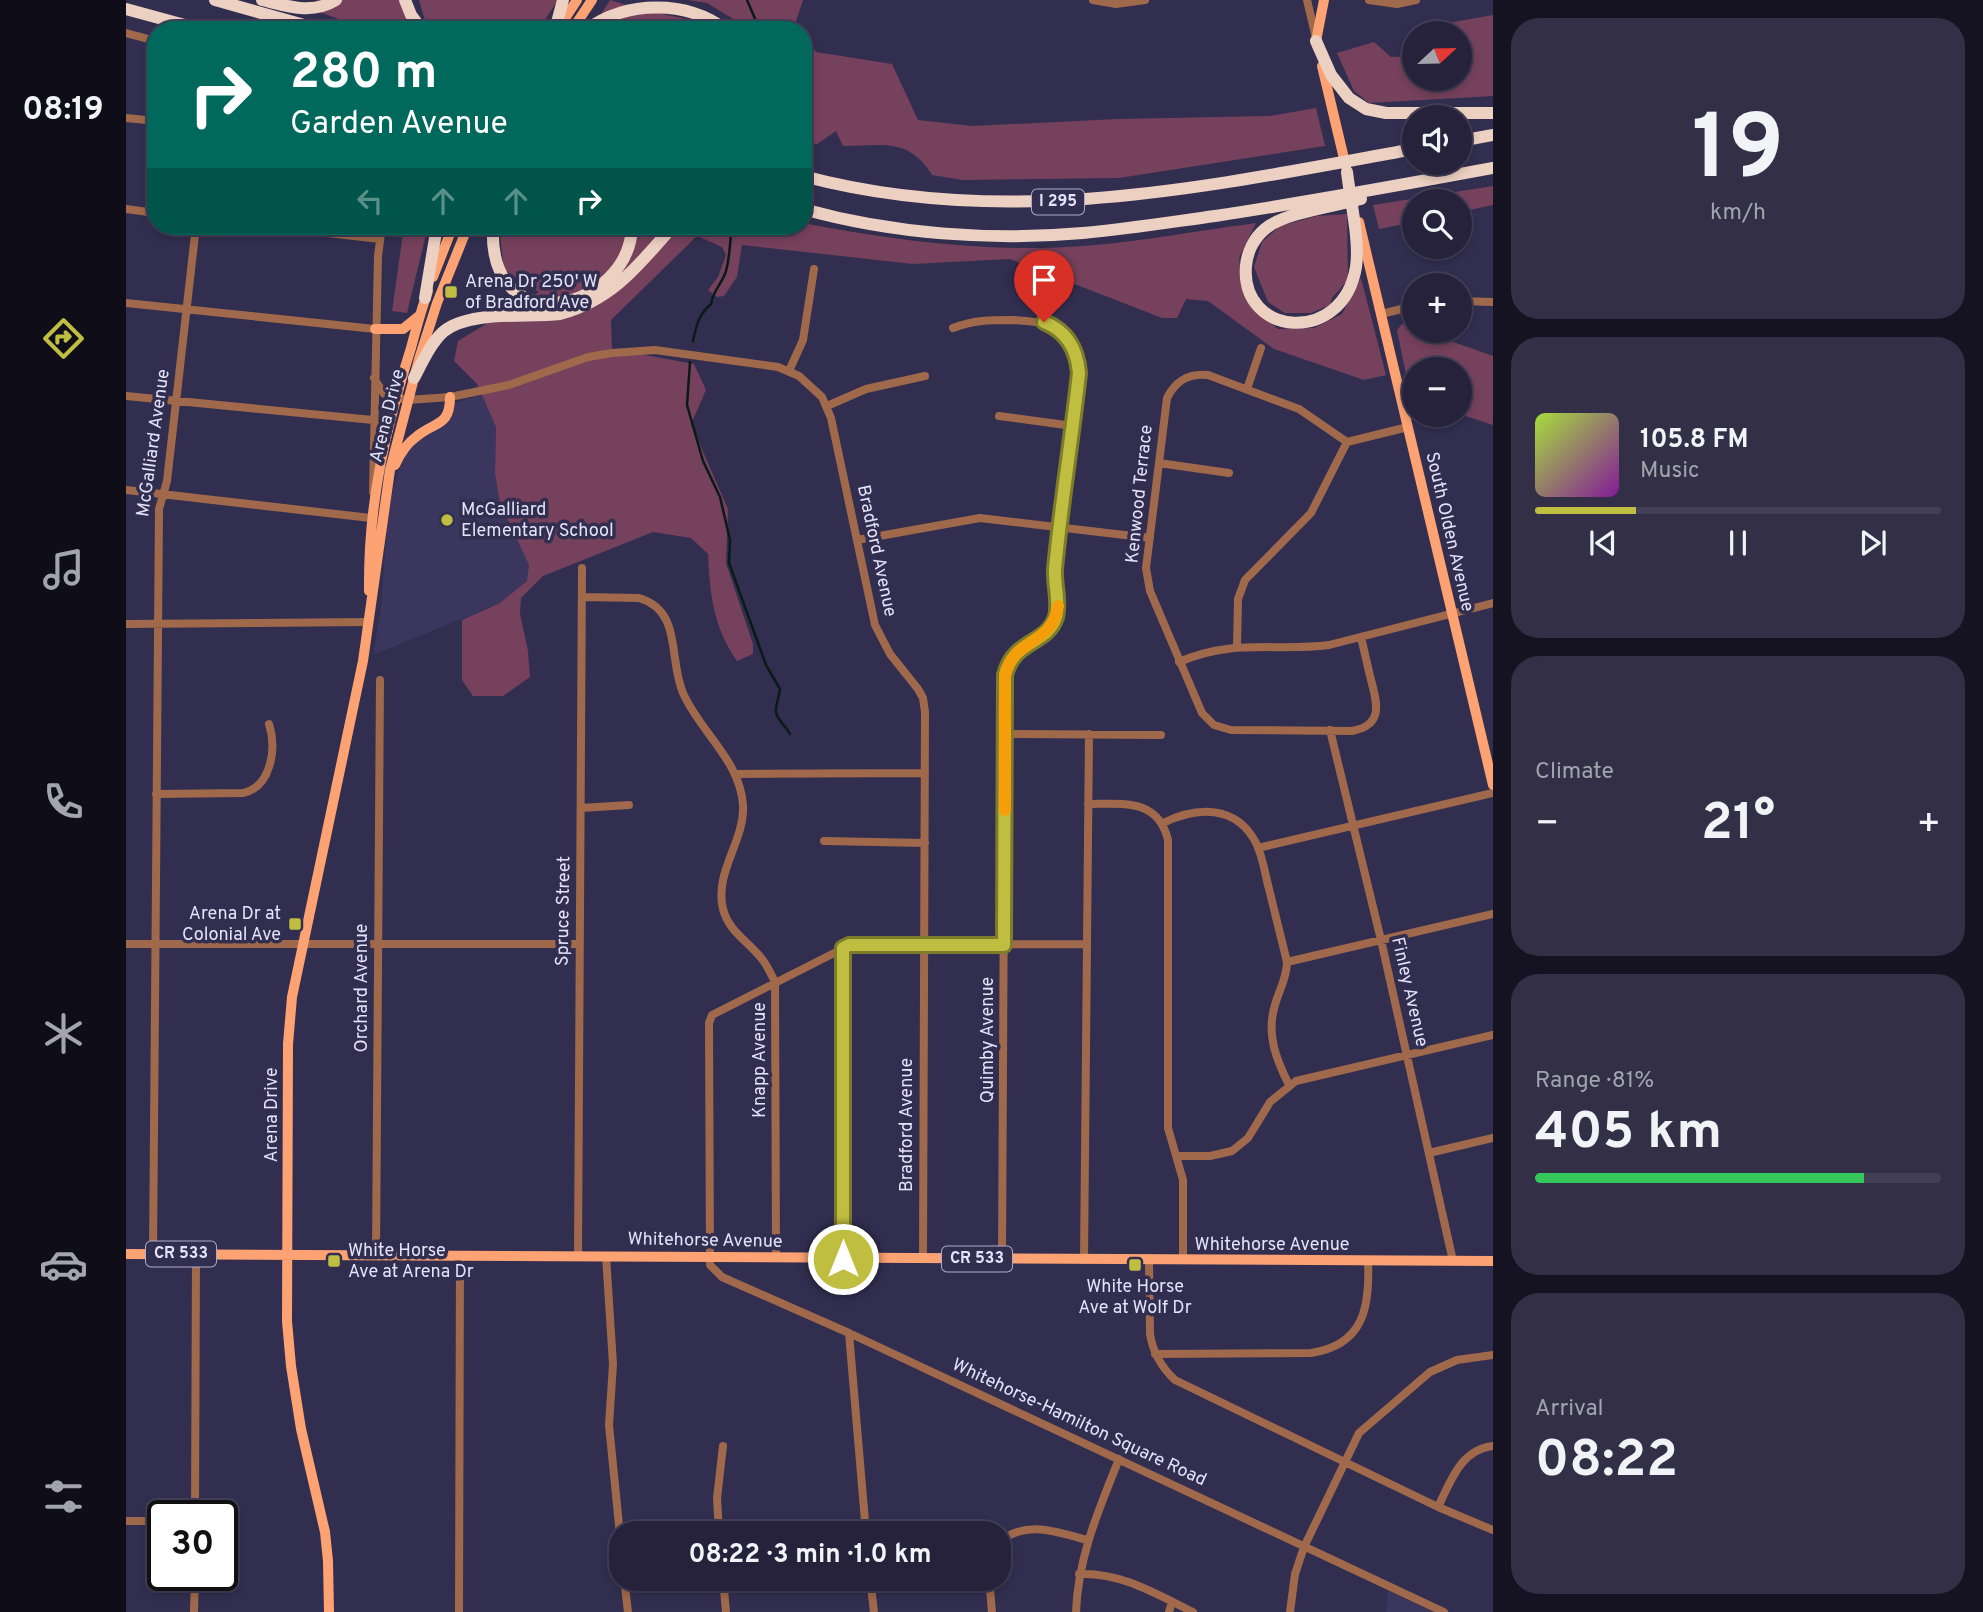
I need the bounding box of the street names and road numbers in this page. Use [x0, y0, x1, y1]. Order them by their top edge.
road number: I 295 [1032, 190, 1084, 214]
street label: Arena Drive [365, 367, 411, 465]
street label: McGalliard Avenue [132, 368, 176, 518]
street label: Kenwood Terrace [1121, 424, 1159, 564]
street label: South Olden Avenue [1419, 450, 1479, 614]
street label: Bradford Avenue [851, 483, 901, 619]
street label: Spruce Street [552, 856, 576, 966]
street label: Orchard Avenue [351, 923, 374, 1053]
street label: Finley Avenue [1385, 935, 1433, 1049]
street label: Quimby Avenue [977, 977, 1000, 1103]
street label: Knapp Avenue [749, 1002, 772, 1118]
street label: Bradford Avenue [896, 1058, 919, 1192]
street label: Arena Drive [261, 1067, 284, 1163]
street label: Whitehorse Avenue [627, 1228, 783, 1254]
street label: Whitehorse Avenue [1195, 1234, 1349, 1257]
road number: CR 533 [146, 1242, 216, 1266]
road number: CR 533 [942, 1246, 1012, 1272]
street label: Whitehorse-Hamilton Square Road [948, 1354, 1210, 1492]

